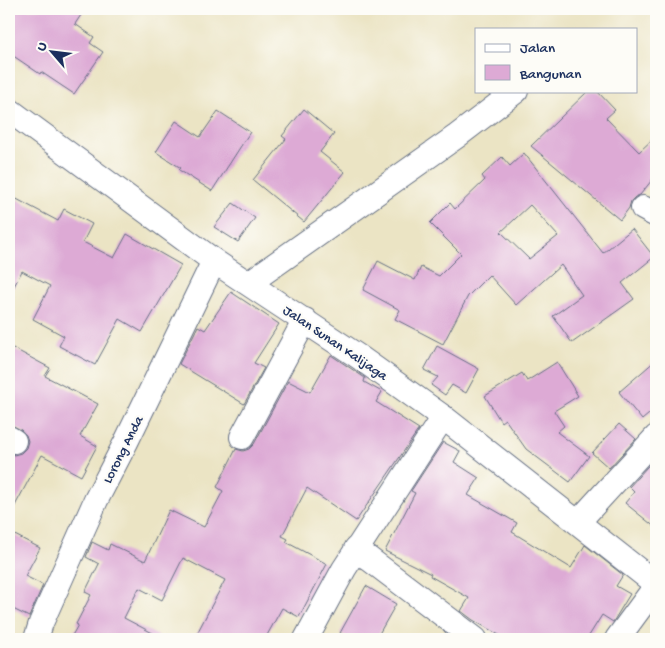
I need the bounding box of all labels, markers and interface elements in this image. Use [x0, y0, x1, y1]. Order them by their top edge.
north arrow [28, 28, 78, 78]
legend [475, 28, 638, 92]
text: U [33, 40, 52, 55]
text: Jalan [520, 40, 555, 58]
text: Bangunan [519, 66, 581, 84]
street label: Jalan Sunan Kalijaga [279, 303, 391, 386]
street label: Lorong Anda [100, 412, 149, 487]

